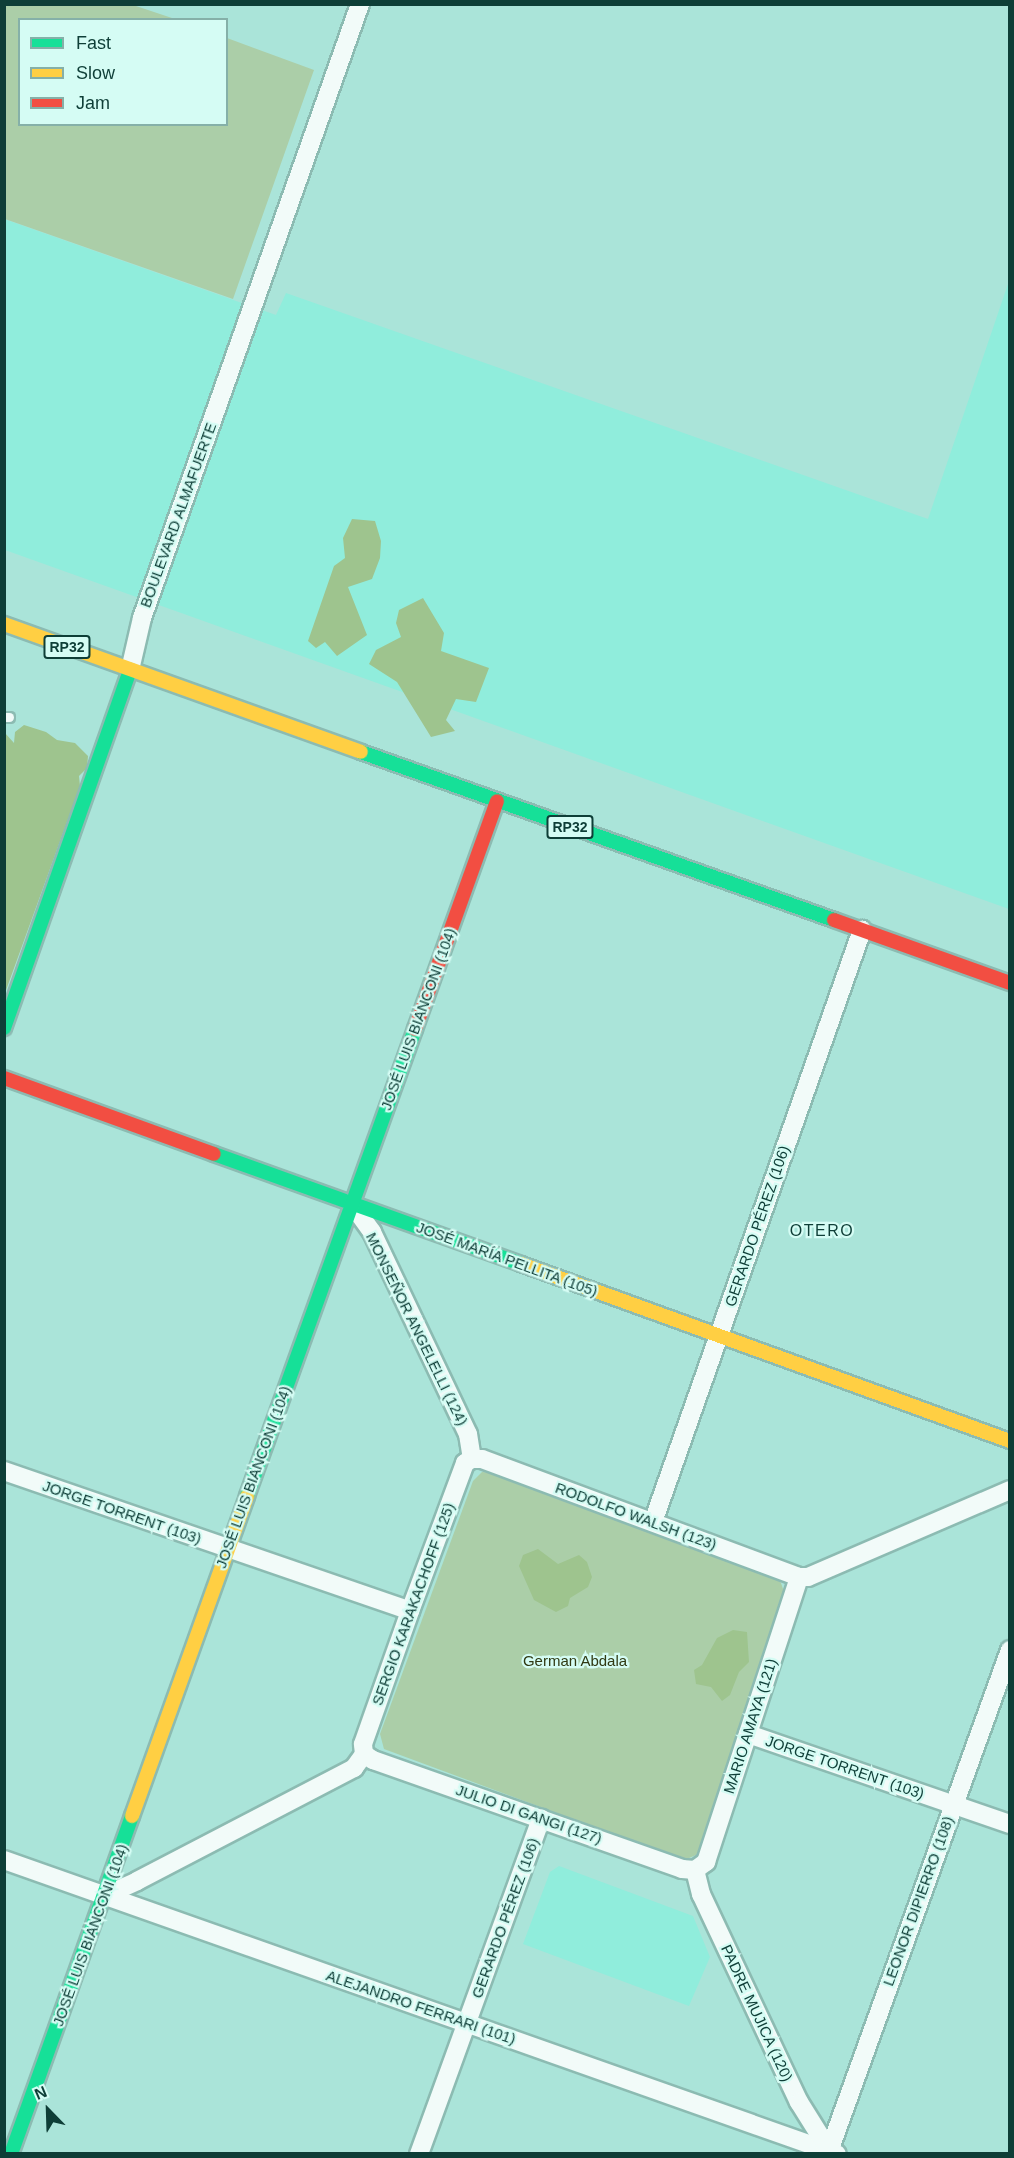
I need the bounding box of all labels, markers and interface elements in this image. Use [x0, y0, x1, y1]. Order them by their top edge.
legend [18, 18, 228, 126]
text: Fast [76, 33, 111, 53]
text: Slow [76, 63, 115, 83]
text: Jam [76, 93, 110, 113]
street label: BOULEVARD ALMAFUERTE [136, 420, 220, 610]
road number: RP32 [43, 636, 91, 658]
road number: RP32 [546, 816, 594, 838]
street label: JOSÉ LUIS BIANCONI (104) [377, 925, 459, 1113]
street label: GERARDO PÉREZ (106) [721, 1143, 793, 1309]
street label: JOSÉ MARÍA PELLITA (105) [413, 1218, 601, 1300]
district label: OTERO [790, 1221, 854, 1241]
street label: MONSEÑOR ANGELELLI (124) [362, 1229, 472, 1429]
street label: JOSÉ LUIS BIANCONI (104) [212, 1383, 294, 1571]
street label: JORGE TORRENT (103) [40, 1476, 204, 1548]
street label: RODOLFO WALSH (123) [553, 1478, 719, 1554]
street label: SERGIO KARAKACHOFF (125) [368, 1500, 458, 1708]
park label: German Abdala [522, 1652, 628, 1670]
street label: MARIO AMAYA (121) [719, 1655, 781, 1797]
street label: JORGE TORRENT (103) [763, 1731, 927, 1803]
street label: JULIO DI GANGI (127) [454, 1781, 604, 1847]
street label: LEONOR DIPIERRO (108) [879, 1814, 957, 1988]
street label: GERARDO PÉREZ (106) [468, 1835, 542, 2001]
street label: JOSÉ LUIS BIANCONI (104) [49, 1841, 131, 2029]
street label: PADRE MUJICA (120) [717, 1941, 797, 2085]
street label: ALEJANDRO FERRARI (101) [324, 1966, 518, 2048]
north arrow [18, 2080, 78, 2140]
text: N [32, 2083, 49, 2103]

